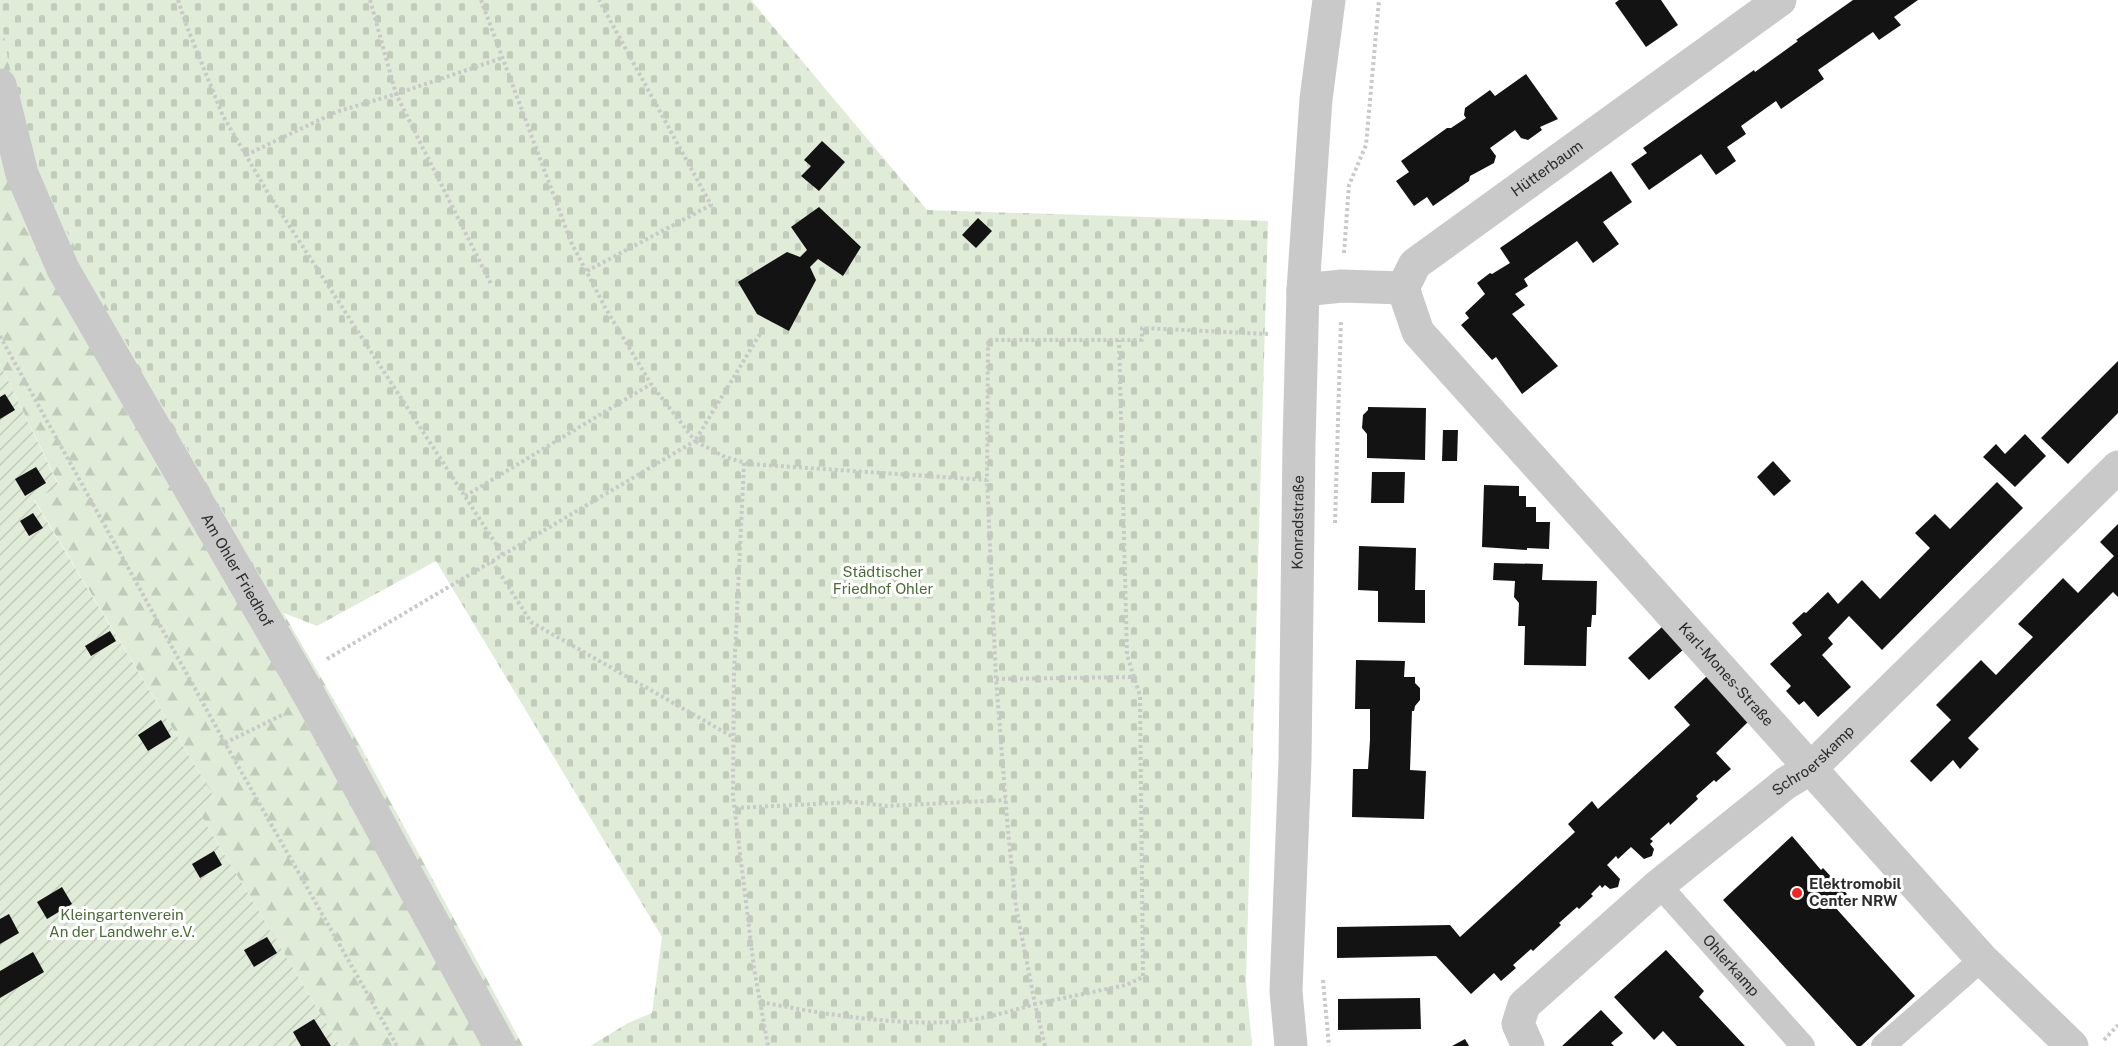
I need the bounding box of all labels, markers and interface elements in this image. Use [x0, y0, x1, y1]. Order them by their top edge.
street label: Hütterbaum [1508, 137, 1586, 200]
street label: Konradstraße [1288, 475, 1307, 570]
street label: Am Ohler Friedhof [198, 510, 277, 630]
park label: Städtischer Friedhof Ohler [833, 563, 933, 597]
street label: Karl-Mones-Straße [1675, 619, 1777, 729]
street label: Schroerskamp [1768, 722, 1857, 799]
place label: Elektromobil Center NRW [1809, 875, 1902, 909]
marker: Elektromobil Center NRW [1790, 886, 1804, 900]
park label: Kleingartenverein An der Landwehr e.V. [49, 906, 195, 940]
street label: Ohlerkamp [1700, 931, 1763, 999]

